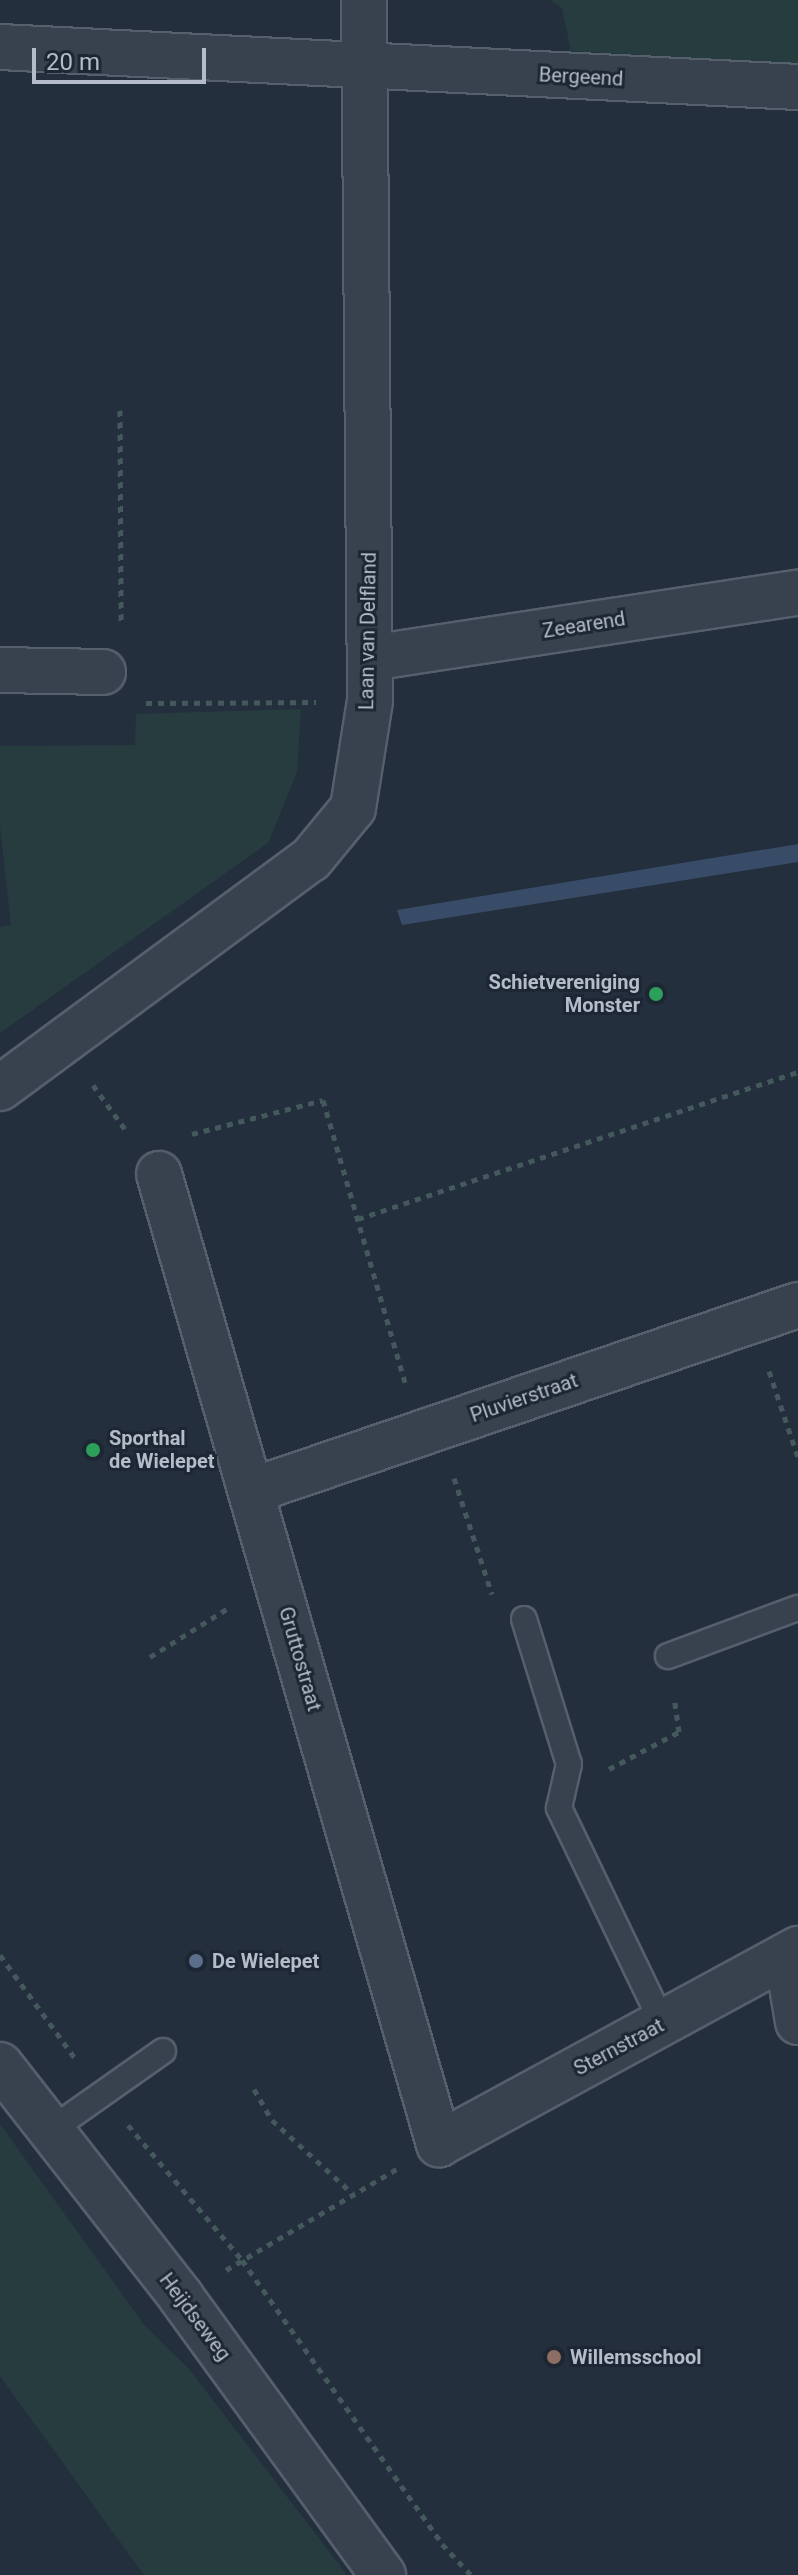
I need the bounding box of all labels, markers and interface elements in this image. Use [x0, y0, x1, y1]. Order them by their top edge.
scale bar [36, 32, 210, 82]
text: 20 m [46, 48, 100, 76]
street label: Bergeend [538, 63, 624, 91]
street label: Laan van Delfland [355, 552, 381, 710]
street label: Zeearend [541, 607, 627, 643]
place label: Schietvereniging Monster [489, 970, 640, 1017]
marker: Schietvereniging Monster [647, 985, 665, 1003]
street label: Pluvierstraat [467, 1368, 581, 1428]
place label: Sporthal de Wielepet [109, 1426, 215, 1473]
marker: Sporthal de Wielepet [84, 1441, 102, 1459]
street label: Gruttostraat [274, 1604, 326, 1714]
place label: De Wielepet [212, 1949, 319, 1973]
marker: De Wielepet [187, 1952, 205, 1970]
street label: Sternstraat [570, 2013, 668, 2081]
street label: Heijdseweg [154, 2268, 236, 2366]
place label: Willemsschool [570, 2345, 702, 2369]
marker: Willemsschool [545, 2348, 563, 2366]

